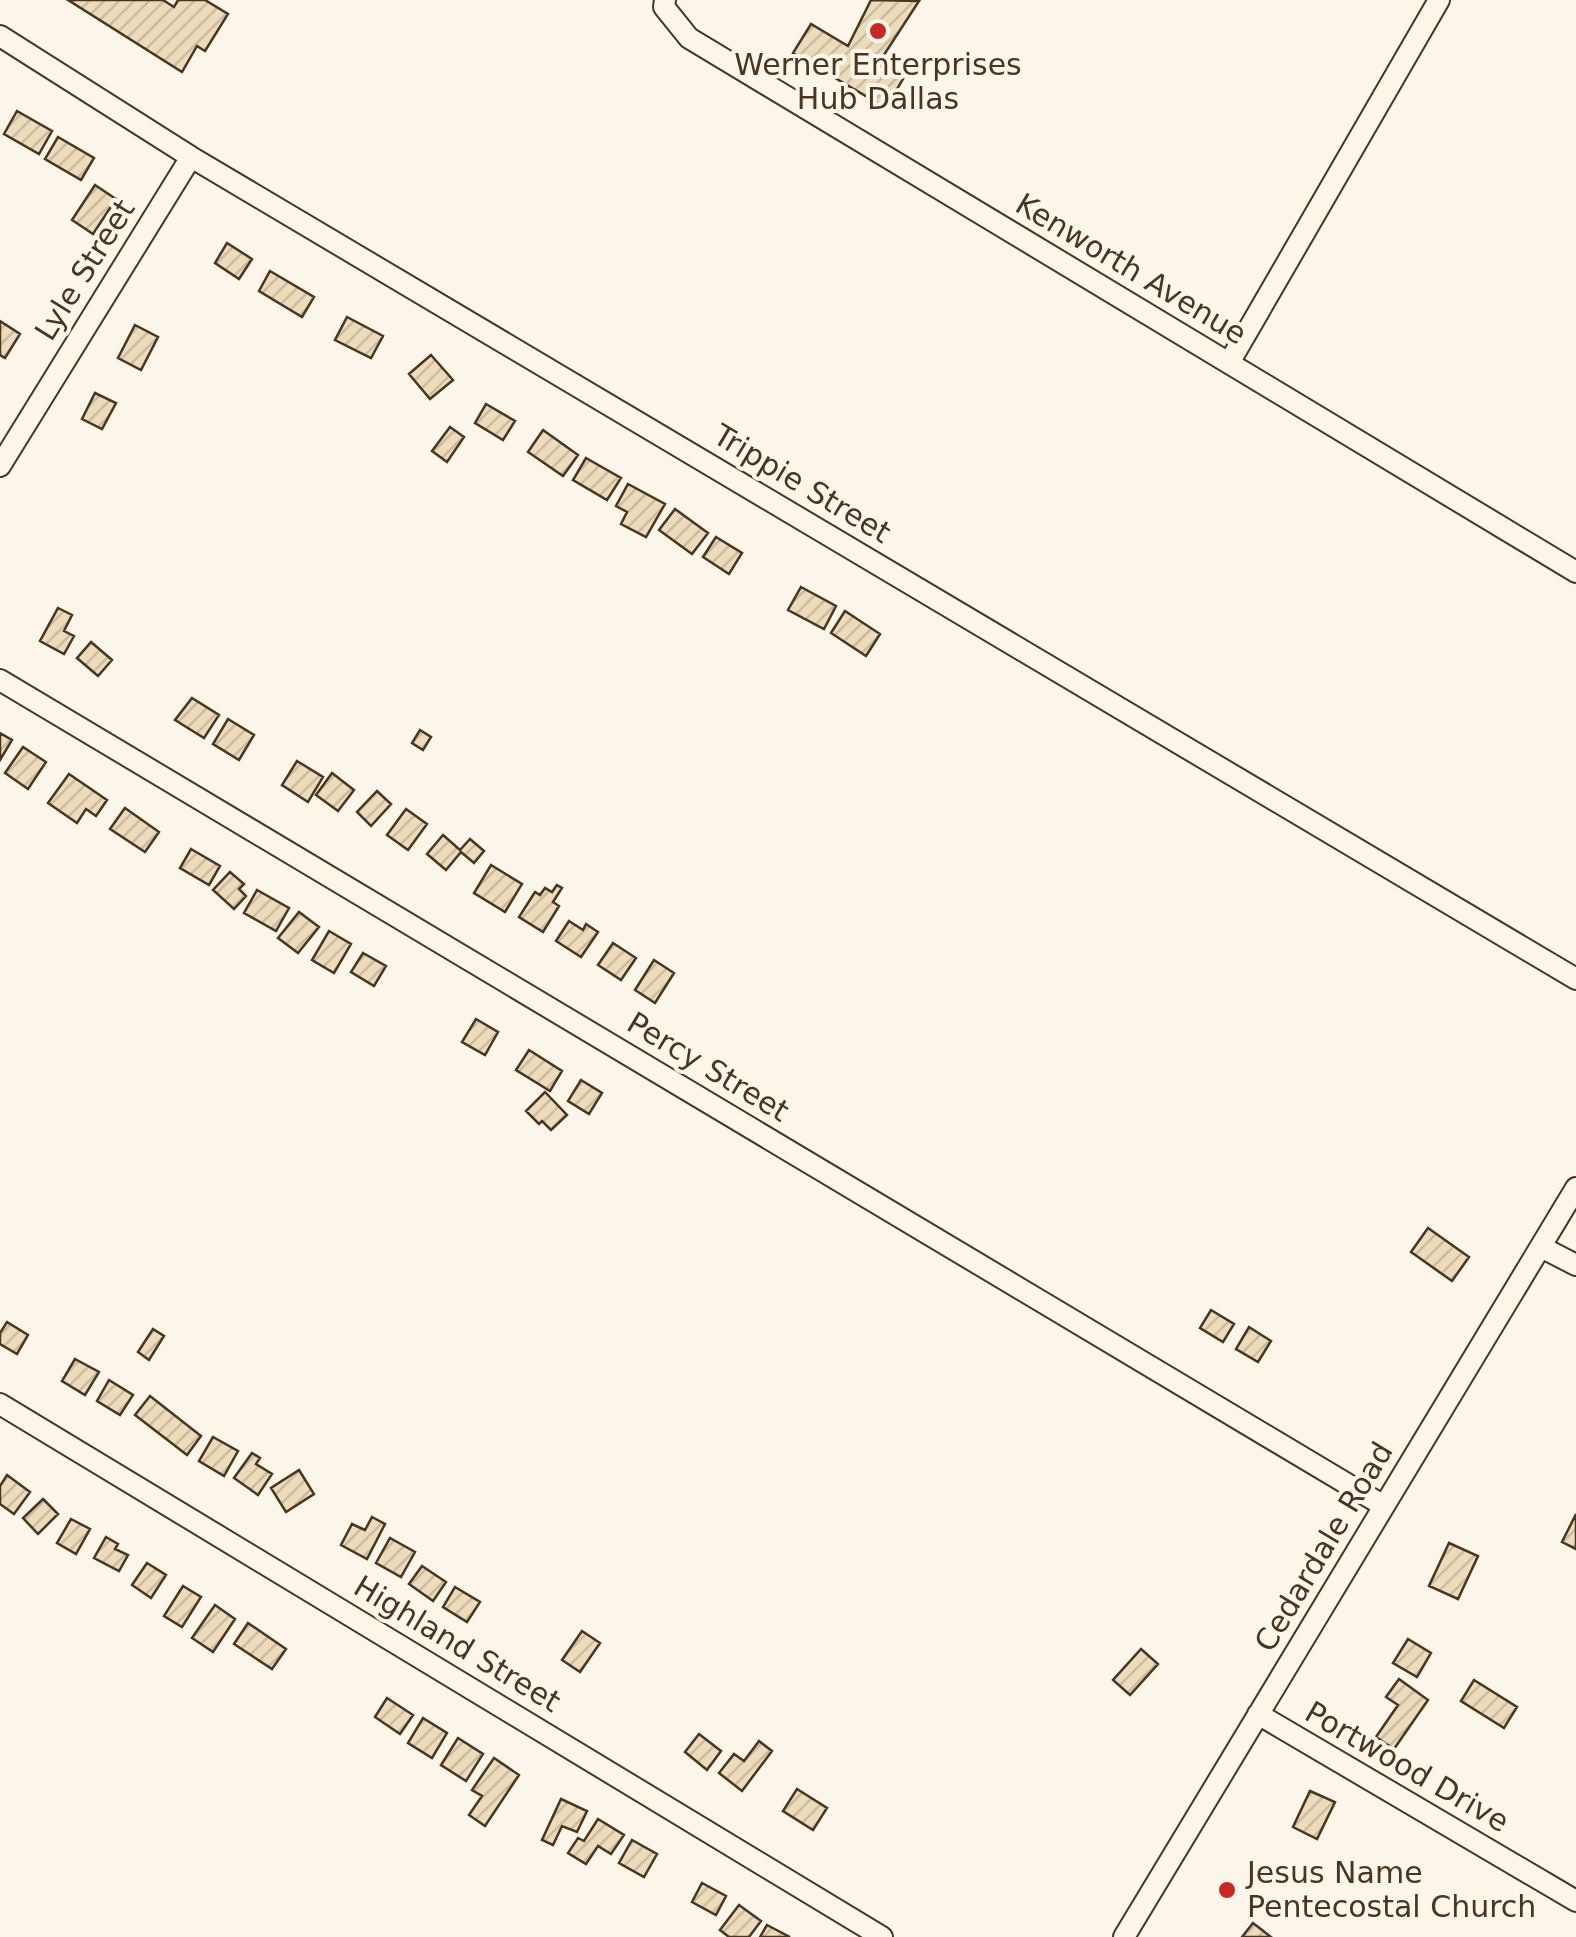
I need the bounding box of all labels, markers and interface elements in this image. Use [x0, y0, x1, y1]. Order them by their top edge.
marker: Werner Enterprises Hub Dallas [867, 20, 889, 42]
place label: Werner Enterprises Hub Dallas [734, 47, 1022, 116]
street label: Kenworth Avenue [1010, 186, 1253, 351]
street label: Lyle Street [28, 193, 142, 347]
street label: Trippie Street [707, 417, 897, 550]
street label: Percy Street [621, 1005, 796, 1129]
street label: Cedardale Road [1247, 1436, 1400, 1658]
street label: Highland Street [348, 1568, 567, 1719]
street label: Portwood Drive [1299, 1694, 1515, 1839]
place label: Jesus Name Pentecostal Church [1245, 1855, 1536, 1924]
marker: Jesus Name Pentecostal Church [1216, 1879, 1238, 1901]

